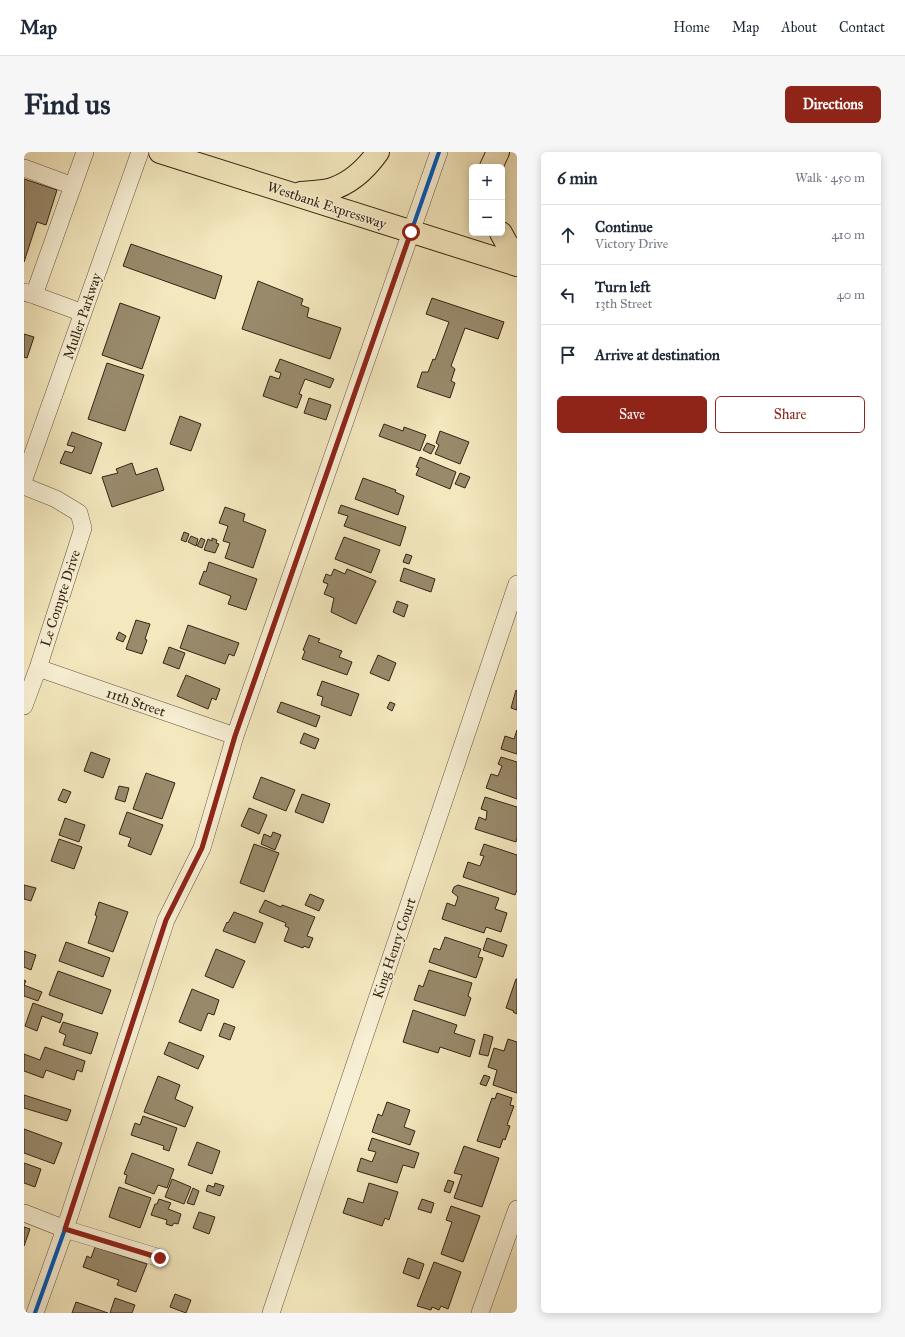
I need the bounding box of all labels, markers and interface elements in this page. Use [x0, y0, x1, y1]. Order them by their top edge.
text: Map [20, 16, 57, 39]
text: Home [673, 19, 710, 36]
text: Map [732, 19, 759, 36]
text: About [781, 19, 817, 36]
text: Contact [839, 19, 885, 36]
button: Directions [785, 86, 881, 123]
text: Find us [24, 87, 110, 122]
map controls [469, 164, 505, 236]
button: + [469, 164, 505, 200]
text: 6 min [557, 168, 598, 189]
text: Walk · 450 m [795, 170, 865, 186]
street label: Westbank Expressway [265, 178, 389, 233]
button: − [469, 200, 505, 236]
text: Continue [595, 218, 653, 236]
route start [402, 223, 420, 241]
icon: ahead [557, 224, 579, 246]
text: 410 m [831, 227, 865, 243]
text: Victory Drive [595, 236, 668, 252]
street label: Muller Parkway [60, 270, 105, 362]
text: Turn left [595, 278, 651, 296]
icon: left [557, 284, 579, 306]
text: 40 m [836, 287, 865, 303]
text: 13th Street [595, 296, 652, 312]
icon: arrive [557, 344, 579, 366]
text: Arrive at destination [595, 346, 720, 364]
button: Save [557, 396, 707, 433]
button: Share [715, 396, 865, 433]
street label: Le Compte Drive [37, 547, 84, 649]
street label: 11th Street [104, 684, 168, 721]
street label: King Henry Court [369, 895, 420, 1001]
route end [151, 1249, 169, 1267]

